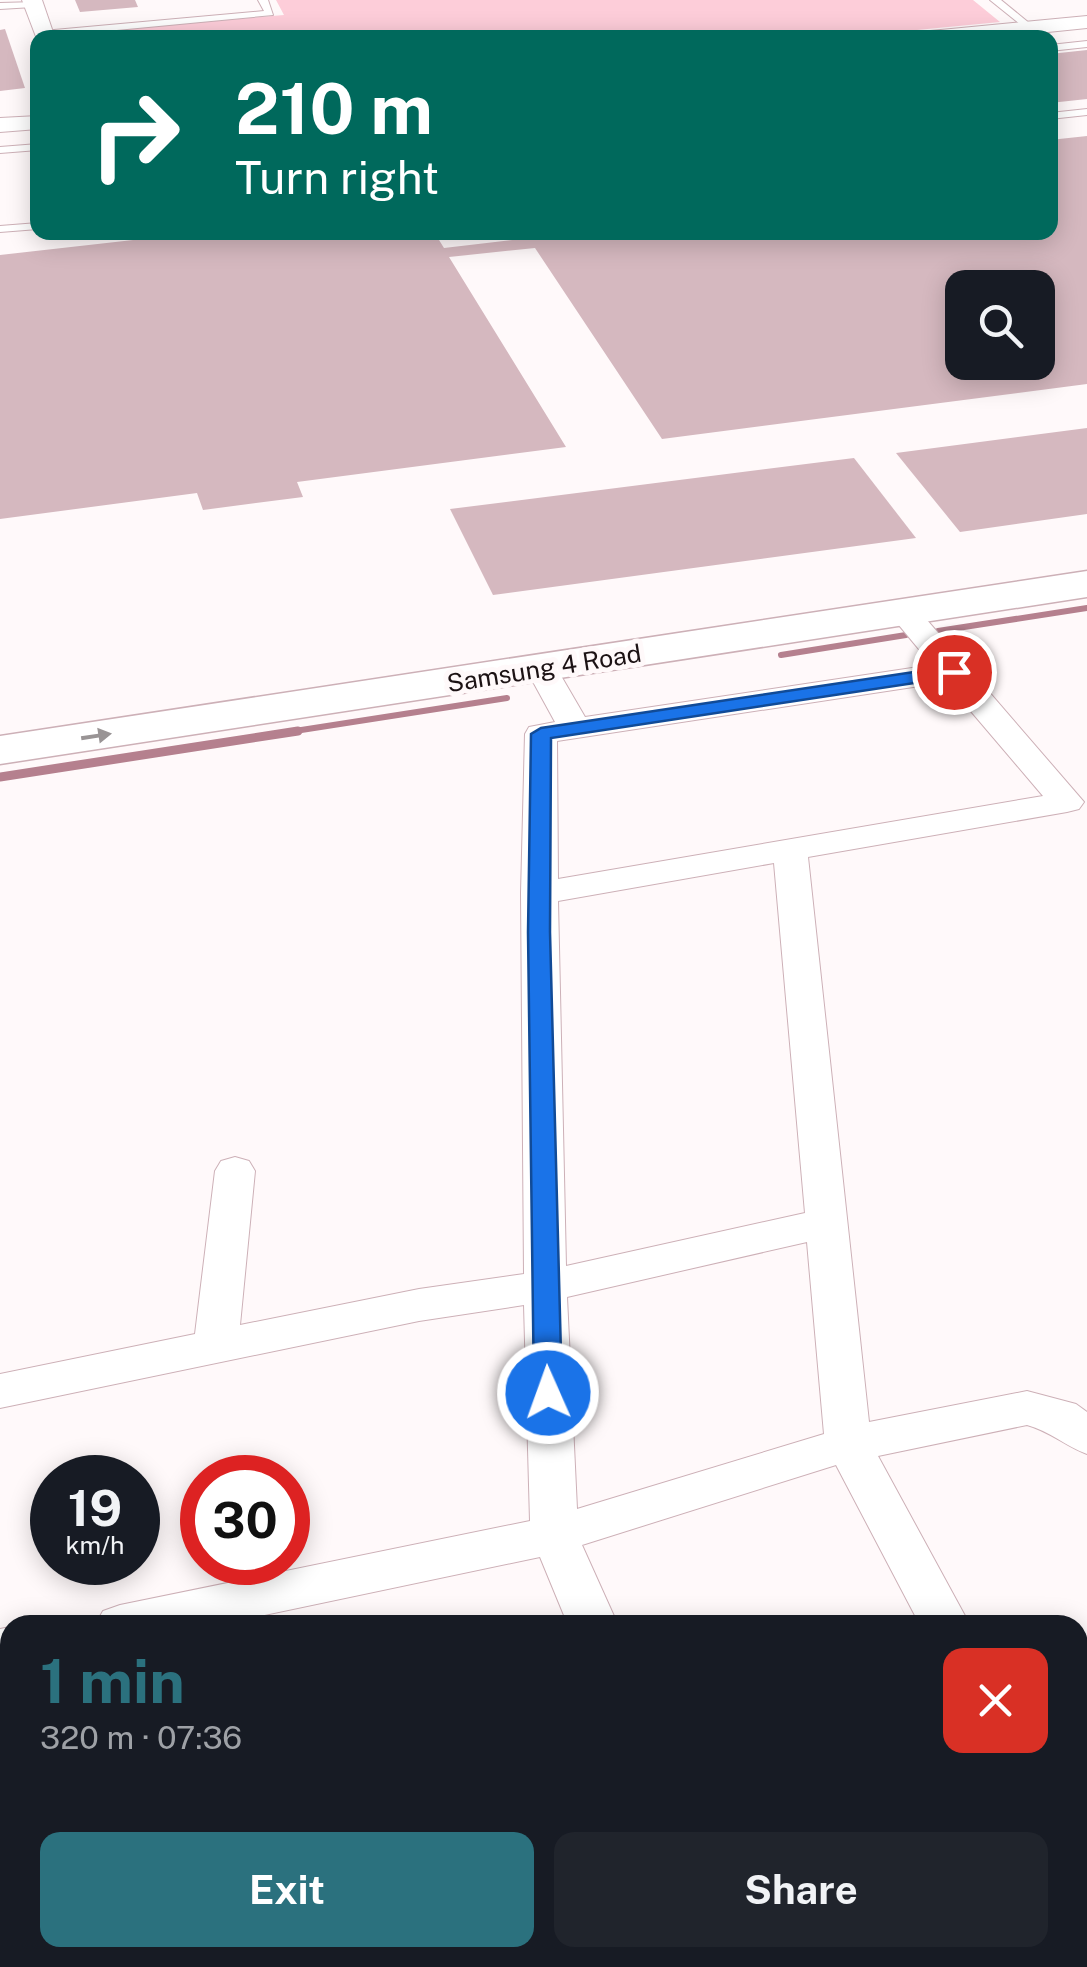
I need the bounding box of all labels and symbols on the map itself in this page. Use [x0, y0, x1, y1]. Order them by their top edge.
pin [912, 630, 997, 715]
street label: Samsung 4 Road [445, 638, 643, 698]
one-way arrow [81, 727, 113, 743]
position arrow [496, 1341, 600, 1445]
speed limit sign: 30 [180, 1455, 310, 1585]

